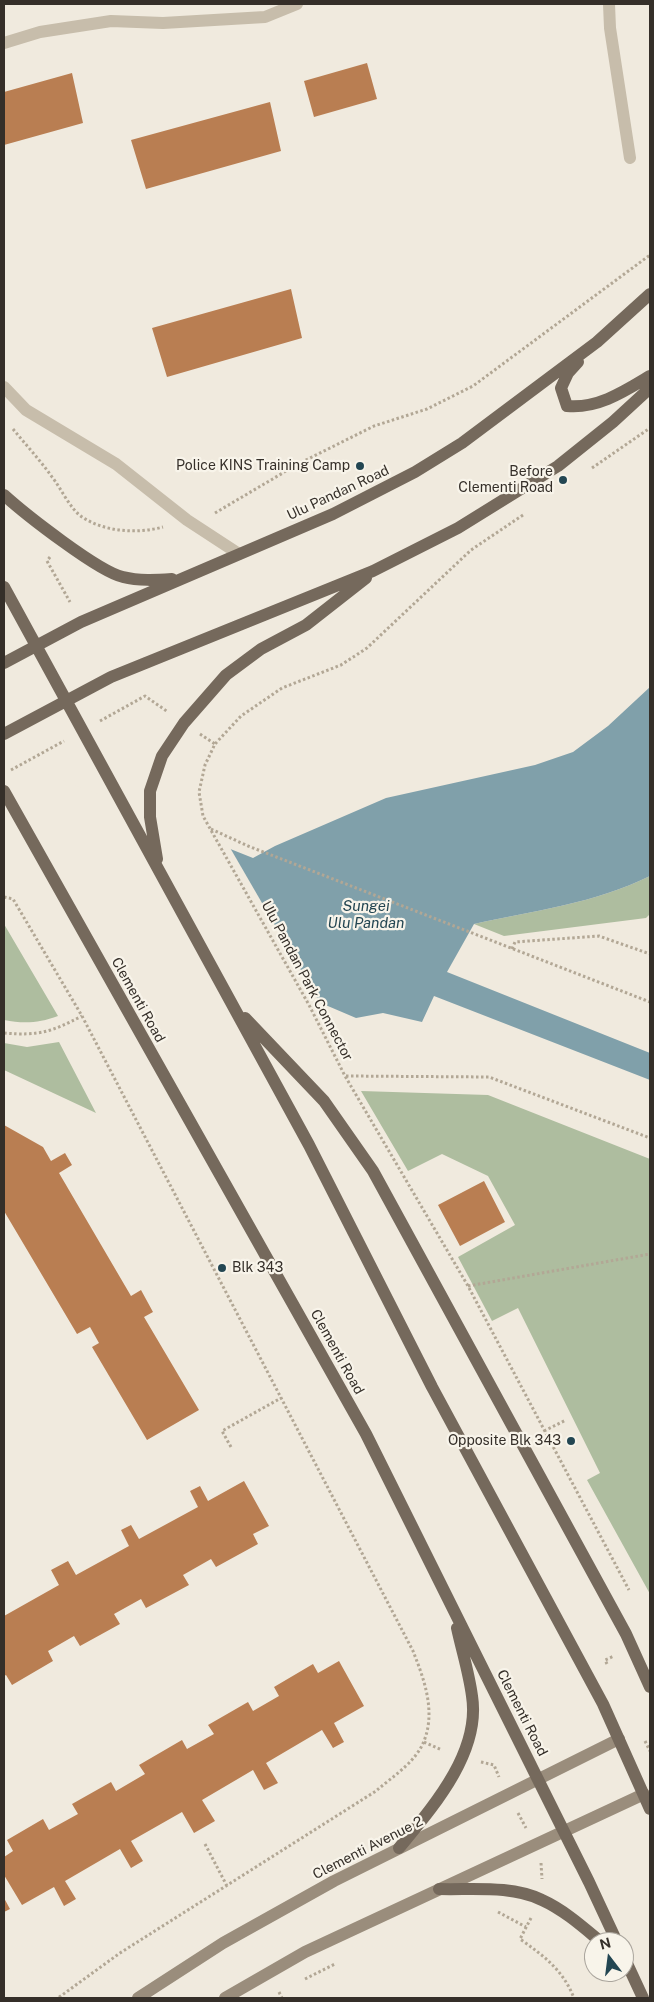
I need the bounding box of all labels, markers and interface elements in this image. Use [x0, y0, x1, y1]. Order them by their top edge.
place label: Police KINS Training Camp [176, 458, 350, 474]
marker: Police KINS Training Camp [354, 460, 366, 472]
street label: Ulu Pandan Road [284, 462, 392, 524]
place label: Before Clementi Road [458, 464, 553, 497]
marker: Before Clementi Road [557, 474, 569, 486]
water label: Sungei Ulu Pandan [328, 897, 404, 932]
street label: Ulu Pandan Park Connector [258, 898, 356, 1064]
street label: Clementi Road [108, 954, 168, 1046]
place label: Blk 343 [232, 1260, 283, 1276]
marker: Blk 343 [216, 1262, 228, 1274]
street label: Clementi Road [307, 1306, 367, 1398]
place label: Opposite Blk 343 [448, 1433, 561, 1449]
marker: Opposite Blk 343 [565, 1435, 577, 1447]
street label: Clementi Road [493, 1667, 551, 1759]
street label: Clementi Avenue 2 [310, 1813, 426, 1883]
north arrow [584, 1932, 634, 1982]
text: N [598, 1934, 613, 1953]

